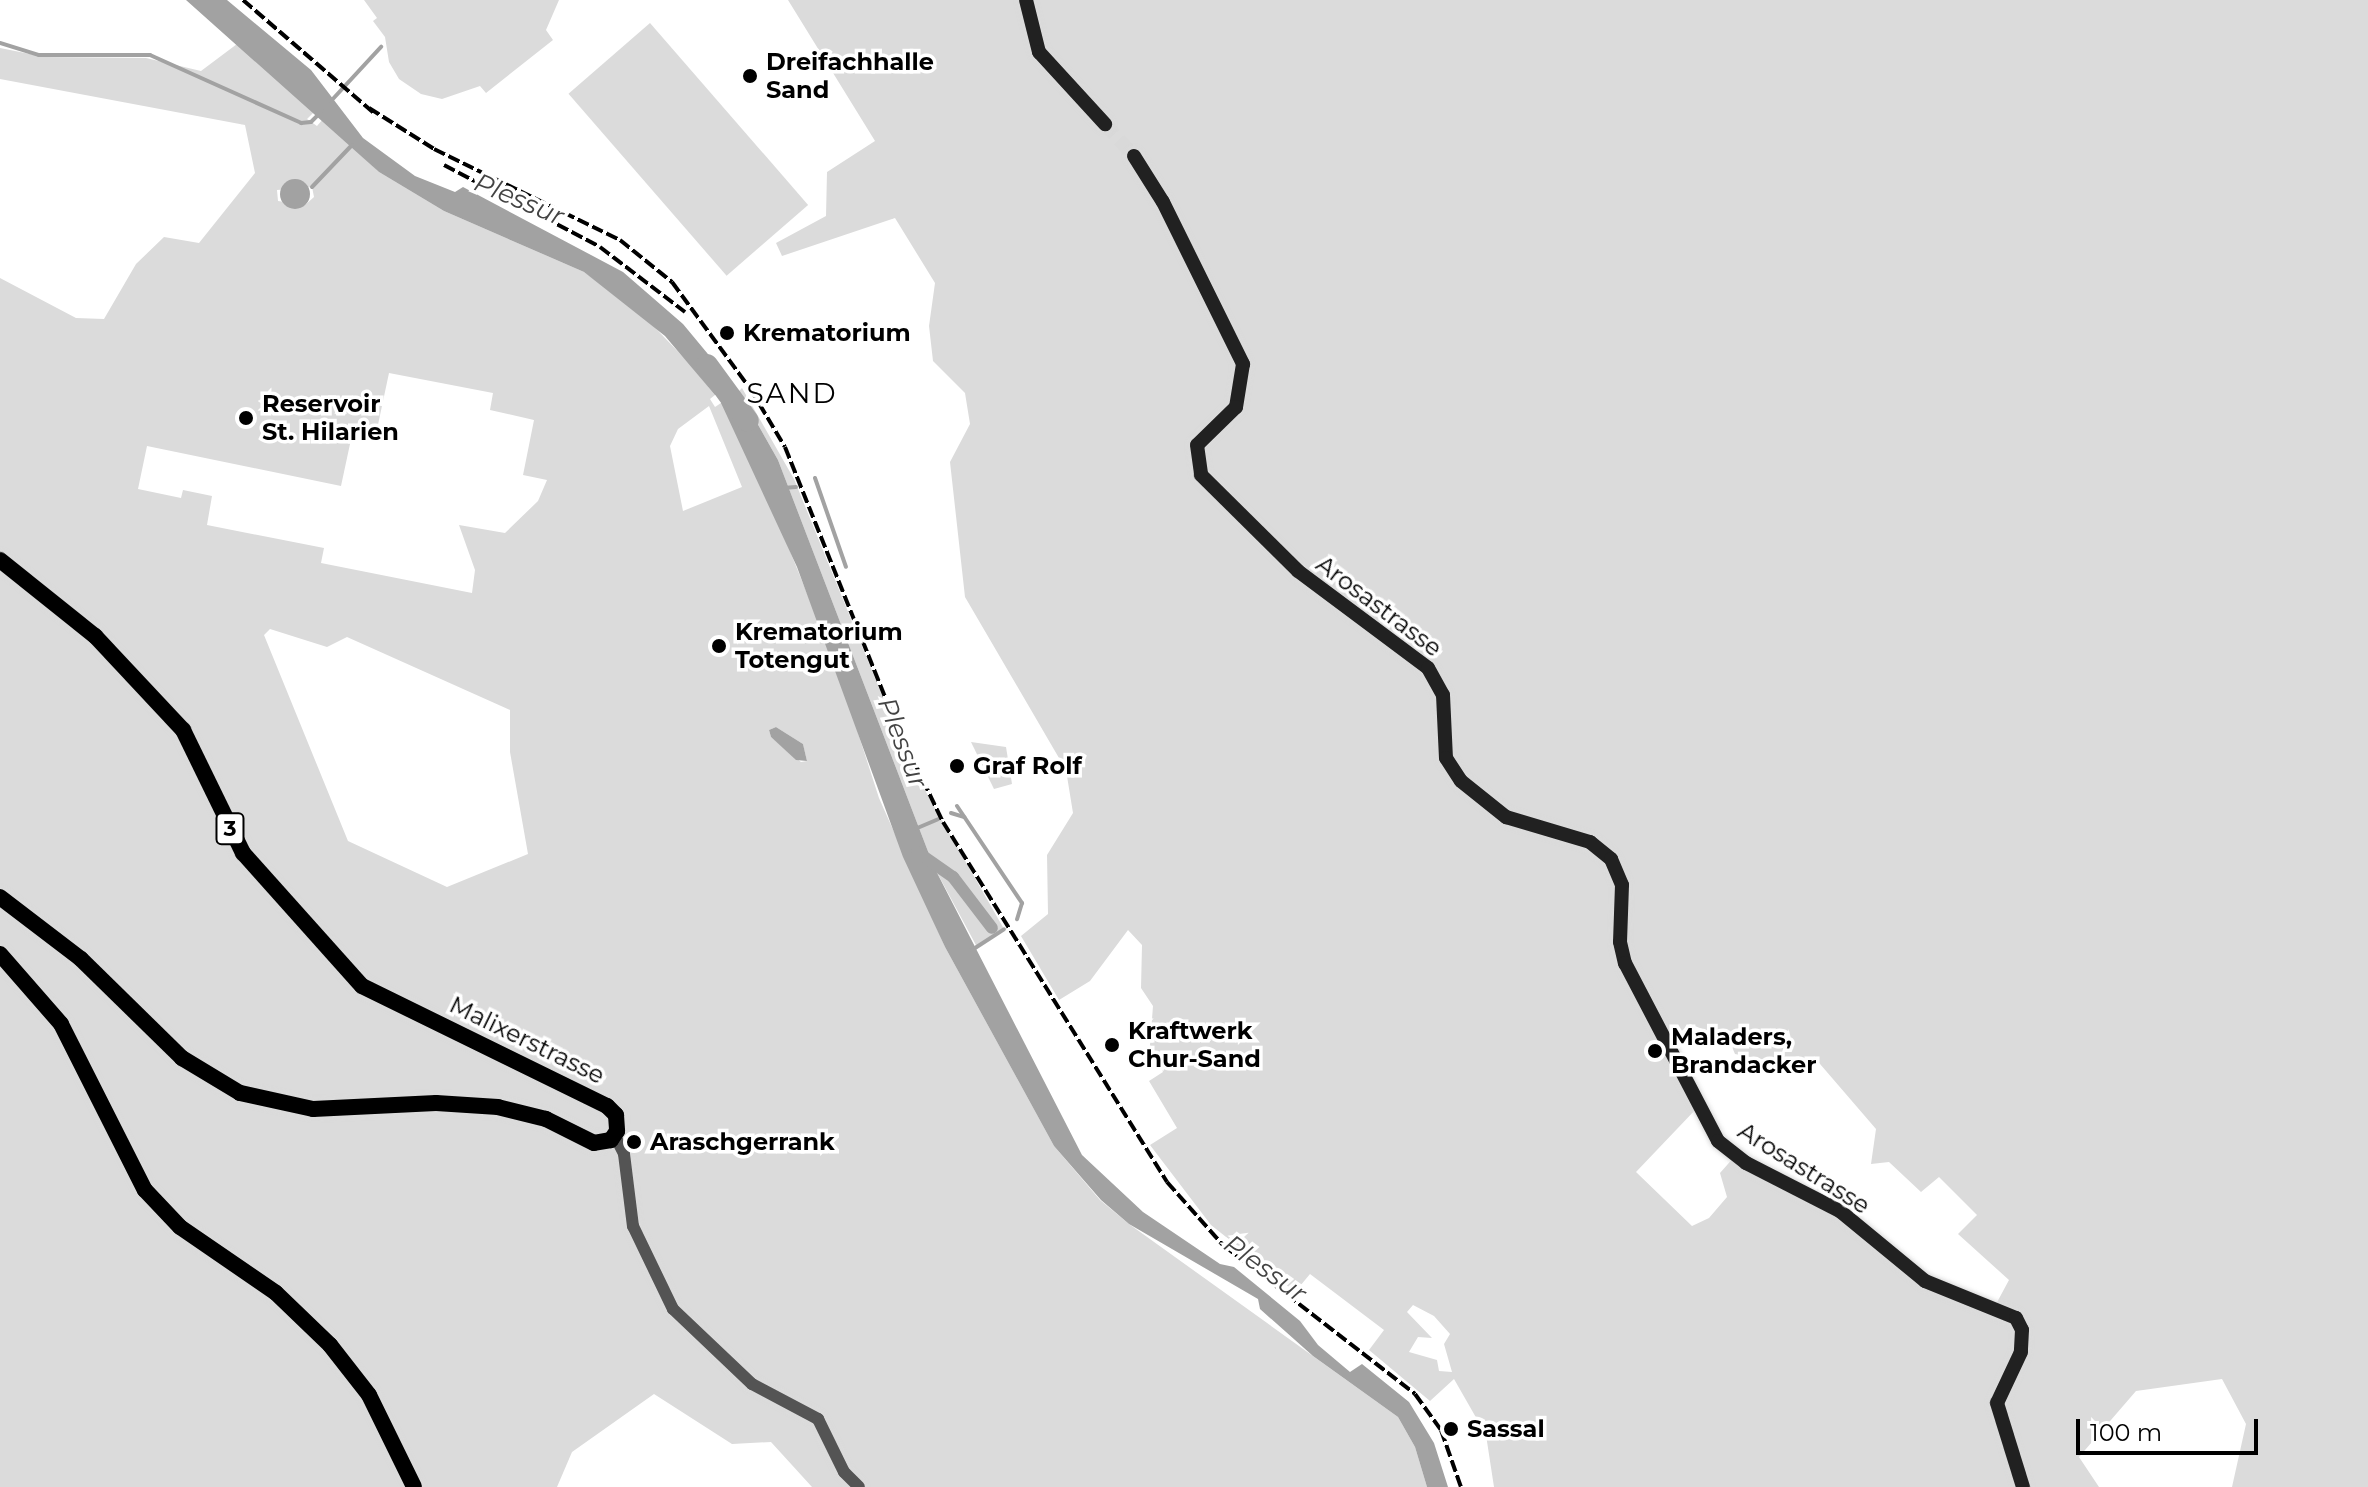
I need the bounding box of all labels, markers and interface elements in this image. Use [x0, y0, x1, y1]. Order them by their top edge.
place label: Dreifachhalle Sand [766, 48, 934, 104]
marker: Dreifachhalle Sand [741, 67, 759, 85]
water label: Plessur [469, 167, 569, 233]
place label: Krematorium [743, 319, 911, 347]
marker: Krematorium [718, 324, 736, 342]
district label: SAND [746, 376, 838, 410]
place label: Reservoir St. Hilarien [262, 390, 399, 446]
marker: Reservoir St. Hilarien [237, 409, 255, 427]
street label: Arosastrasse [1311, 549, 1447, 663]
place label: Krematorium Totengut [735, 618, 903, 674]
marker: Krematorium Totengut [710, 637, 728, 655]
water label: Plessur [870, 693, 934, 793]
place label: Graf Rolf [973, 752, 1082, 780]
marker: Graf Rolf [948, 757, 966, 775]
road number: 3 [214, 811, 246, 847]
street label: Malixerstrasse [445, 990, 609, 1090]
place label: Kraftwerk Chur-Sand [1128, 1017, 1261, 1073]
place label: Maladers, Brandacker [1671, 1023, 1817, 1079]
marker: Kraftwerk Chur-Sand [1103, 1036, 1121, 1054]
marker: Maladers, Brandacker [1646, 1042, 1664, 1060]
street label: Arosastrasse [1733, 1116, 1875, 1220]
place label: Araschgerrank [650, 1128, 835, 1156]
marker: Araschgerrank [625, 1133, 643, 1151]
water label: Plessur [1218, 1229, 1312, 1309]
scale bar [2080, 1403, 2262, 1453]
place label: Sassal [1467, 1415, 1545, 1443]
text: 100 m [2090, 1418, 2162, 1447]
marker: Sassal [1442, 1420, 1460, 1438]

